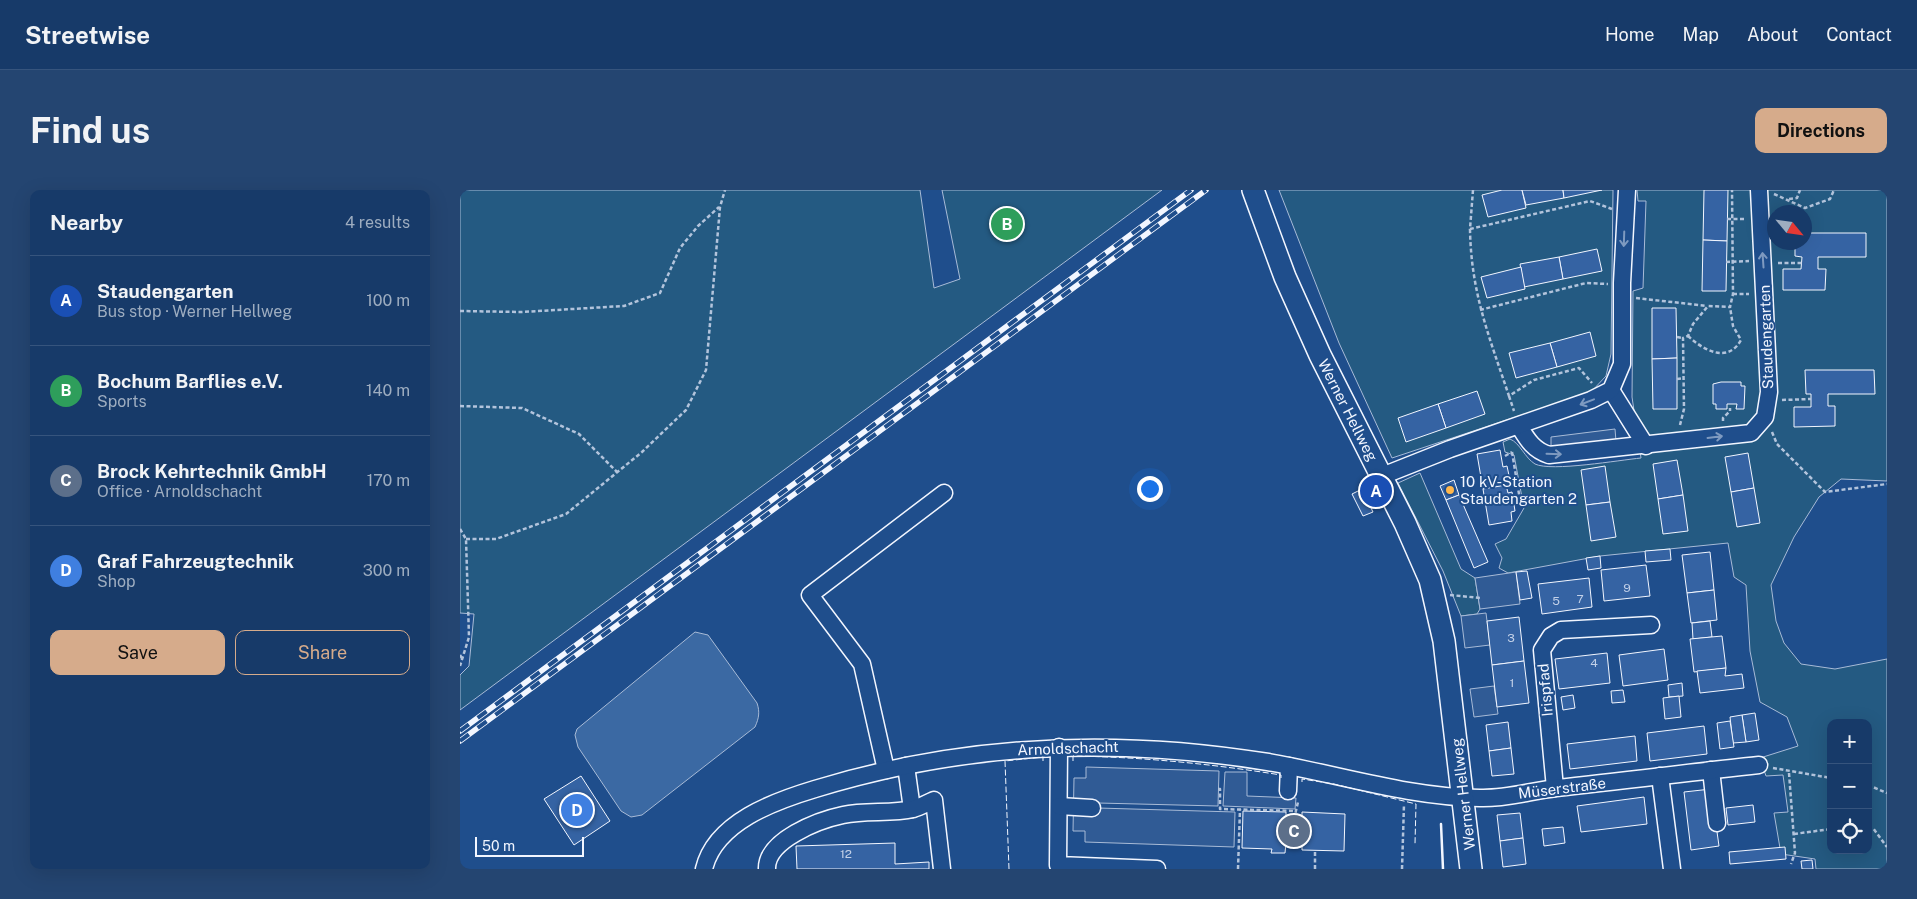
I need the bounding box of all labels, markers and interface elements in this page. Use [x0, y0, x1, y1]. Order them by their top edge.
text: Streetwise [25, 21, 150, 49]
text: Home [1605, 24, 1655, 45]
text: Map [1683, 24, 1719, 45]
text: About [1747, 24, 1798, 45]
text: Contact [1826, 24, 1892, 45]
button: Directions [1755, 108, 1887, 153]
text: Find us [30, 110, 150, 151]
pin: B [991, 205, 1023, 243]
north arrow [1767, 205, 1812, 250]
text: Nearby [50, 210, 123, 235]
text: 4 results [345, 213, 410, 232]
one-way arrow [1619, 230, 1628, 246]
one-way arrow [1758, 252, 1768, 268]
text: Staudengarten [97, 280, 234, 302]
street label: Staudengarten [1756, 284, 1776, 390]
text: A [60, 291, 72, 310]
text: 100 m [366, 291, 410, 310]
text: Bus stop · Werner Hellweg [97, 302, 292, 321]
street label: Werner Hellweg [1315, 356, 1381, 464]
text: Bochum Barflies e.V. [97, 370, 283, 392]
text: B [61, 381, 71, 400]
text: 140 m [366, 381, 410, 400]
text: Sports [97, 392, 147, 411]
one-way arrow [1580, 398, 1595, 407]
one-way arrow [1707, 432, 1723, 442]
one-way arrow [1546, 449, 1562, 459]
text: Brock Kehrtechnik GmbH [97, 460, 327, 482]
text: C [60, 471, 72, 490]
text: 170 m [367, 471, 410, 490]
pin: A [1360, 472, 1392, 510]
place label: 10 kV-Station Staudengarten 2 [1460, 473, 1577, 507]
your location [1137, 476, 1163, 502]
text: Office · Arnoldschacht [97, 482, 262, 501]
marker: 10 kV-Station Staudengarten 2 [1444, 484, 1456, 496]
text: Graf Fahrzeugtechnik [97, 550, 294, 572]
text: D [60, 561, 72, 580]
text: 300 m [363, 561, 410, 580]
text: Shop [97, 572, 136, 591]
house number: 9 [1623, 581, 1631, 595]
house number: 7 [1576, 592, 1584, 606]
house number: 5 [1552, 594, 1560, 608]
button: Save [50, 630, 225, 675]
button: Share [235, 630, 410, 675]
house number: 3 [1507, 631, 1515, 645]
house number: 4 [1590, 656, 1598, 670]
street label: Irispfad [1534, 663, 1556, 717]
house number: 1 [1510, 676, 1514, 690]
map controls [1827, 719, 1872, 854]
button: + [1827, 719, 1872, 764]
street label: Werner Hellweg [1448, 737, 1478, 851]
street label: Arnoldschacht [1017, 738, 1119, 758]
button: − [1827, 764, 1872, 809]
street label: Müserstraße [1517, 774, 1607, 802]
pin: D [561, 791, 593, 829]
button: locate [1827, 809, 1872, 854]
pin: C [1278, 812, 1310, 850]
scale bar [475, 834, 584, 857]
text: 50 m [482, 838, 515, 854]
house number: 12 [840, 847, 852, 861]

